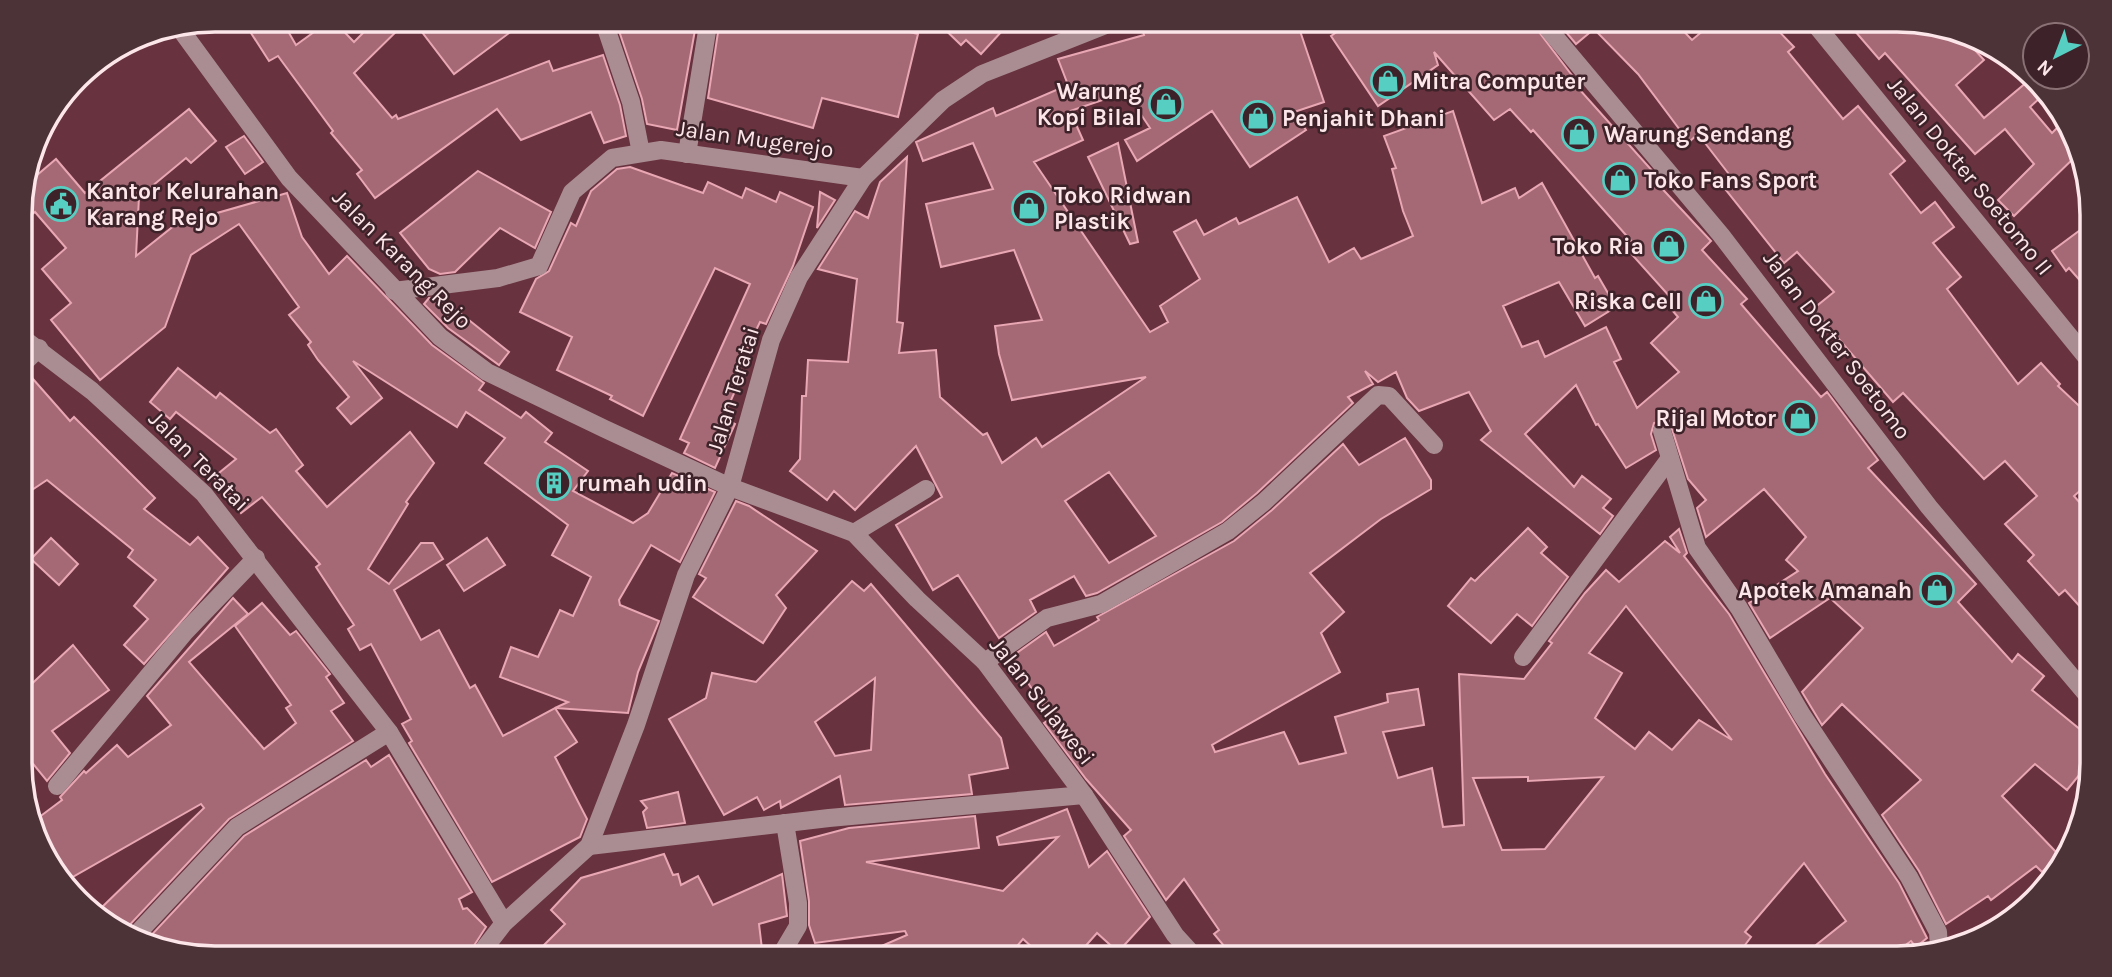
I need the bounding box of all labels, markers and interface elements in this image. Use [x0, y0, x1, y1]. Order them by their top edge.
north arrow [2021, 21, 2091, 91]
text: N [2033, 55, 2058, 81]
shop icon: Mitra Computer [1369, 62, 1407, 100]
place label: Mitra Computer [1412, 68, 1585, 95]
street label: Jalan Dokter Soetomo II [1882, 71, 2058, 281]
place label: Warung Kopi Bilal [1037, 78, 1142, 131]
shop icon: Warung Kopi Bilal [1147, 85, 1185, 123]
shop icon: Penjahit Dhani [1239, 99, 1277, 137]
place label: Penjahit Dhani [1282, 105, 1445, 132]
street label: Jalan Mugerejo [675, 115, 835, 163]
shop icon: Warung Sendang [1560, 115, 1598, 153]
place label: Warung Sendang [1604, 121, 1792, 148]
shop icon: Toko Fans Sport [1601, 161, 1639, 199]
place label: Toko Fans Sport [1644, 167, 1817, 194]
place label: Kantor Kelurahan Karang Rejo [86, 178, 279, 231]
place label: Toko Ridwan Plastik [1054, 182, 1191, 235]
street label: Jalan Karang Rejo [327, 184, 477, 334]
public building icon: Kantor Kelurahan Karang Rejo [42, 185, 80, 223]
shop icon: Toko Ridwan Plastik [1010, 189, 1048, 227]
shop icon: Toko Ria [1650, 227, 1688, 265]
place label: Toko Ria [1553, 233, 1644, 260]
street label: Jalan Dokter Soetomo [1757, 245, 1917, 445]
shop icon: Riska Cell [1687, 282, 1725, 320]
place label: Riska Cell [1574, 288, 1682, 315]
street label: Jalan Teratai [701, 323, 765, 457]
shop icon: Rijal Motor [1781, 399, 1819, 437]
street label: Jalan Teratai [143, 405, 255, 517]
place label: Rijal Motor [1655, 405, 1776, 432]
building icon: rumah udin [535, 464, 573, 502]
place label: rumah udin [578, 470, 707, 497]
shop icon: Apotek Amanah [1918, 571, 1956, 609]
place label: Apotek Amanah [1738, 577, 1912, 604]
street label: Jalan Sulawesi [984, 632, 1100, 770]

